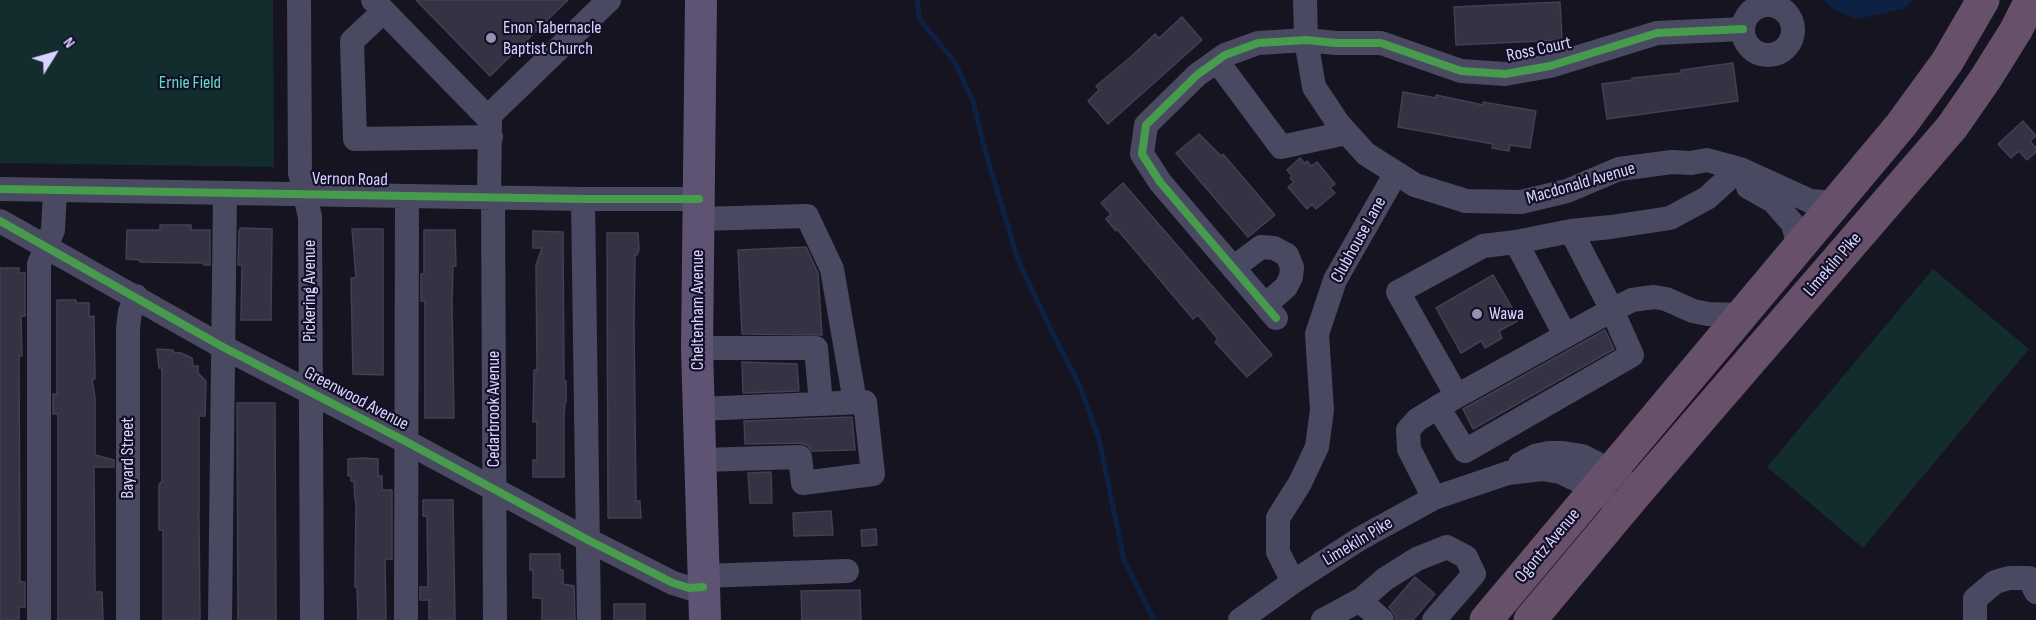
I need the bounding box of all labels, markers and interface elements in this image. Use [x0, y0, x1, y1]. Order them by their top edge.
place label: Enon Tabernacle Baptist Church [503, 17, 601, 60]
north arrow [24, 24, 84, 84]
marker: Enon Tabernacle Baptist Church [484, 31, 498, 45]
street label: Ross Court [1505, 33, 1573, 67]
text: N [59, 34, 79, 52]
park label: Ernie Field [159, 72, 221, 94]
street label: Macdonald Avenue [1524, 158, 1638, 210]
street label: Vernon Road [312, 169, 388, 191]
street label: Clubhouse Lane [1327, 193, 1391, 287]
street label: Limekiln Pike [1799, 229, 1867, 301]
street label: Pickering Avenue [299, 240, 321, 342]
street label: Cheltenham Avenue [687, 250, 709, 370]
place label: Wawa [1489, 303, 1524, 325]
marker: Wawa [1470, 307, 1484, 321]
street label: Cedarbrook Avenue [483, 351, 505, 467]
street label: Greenwood Avenue [300, 362, 412, 436]
street label: Bayard Street [117, 417, 139, 499]
street label: Ogontz Avenue [1511, 504, 1585, 588]
street label: Limekiln Pike [1319, 513, 1397, 571]

